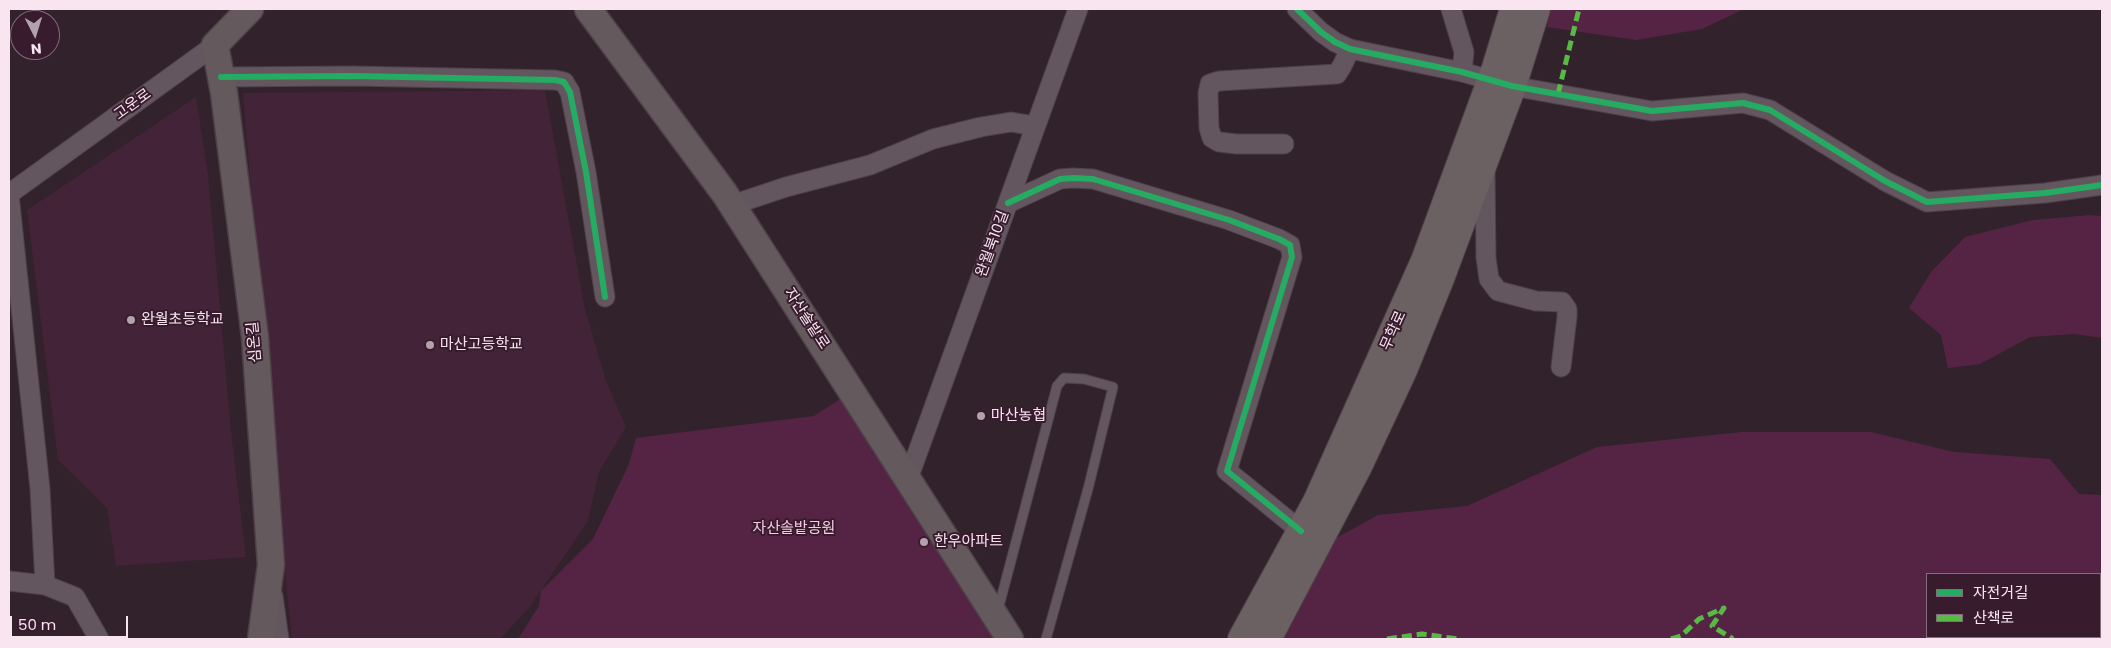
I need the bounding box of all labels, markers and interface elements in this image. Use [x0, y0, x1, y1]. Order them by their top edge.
north arrow [10, 10, 60, 60]
text: N [30, 39, 42, 59]
street label: 고운로 [111, 86, 155, 124]
street label: 완월북10길 [973, 208, 1013, 280]
street label: 자산솔밭로 [780, 285, 832, 353]
street label: 무학로 [1377, 308, 1411, 354]
place label: 완월초등학교 [141, 311, 224, 329]
marker: 완월초등학교 [125, 314, 137, 326]
street label: 심온길 [244, 321, 266, 363]
place label: 마산고등학교 [440, 336, 523, 354]
marker: 마산고등학교 [424, 339, 436, 351]
place label: 마산농협 [991, 407, 1046, 425]
marker: 마산농협 [975, 410, 987, 422]
park label: 자산솔밭공원 [753, 520, 835, 538]
place label: 한우아파트 [934, 533, 1003, 551]
marker: 한우아파트 [918, 536, 930, 548]
legend [1926, 573, 2101, 638]
text: 자전거길 [1973, 582, 2028, 603]
scale bar [12, 606, 130, 638]
text: 산책로 [1973, 607, 2014, 628]
text: 50 m [18, 614, 56, 635]

